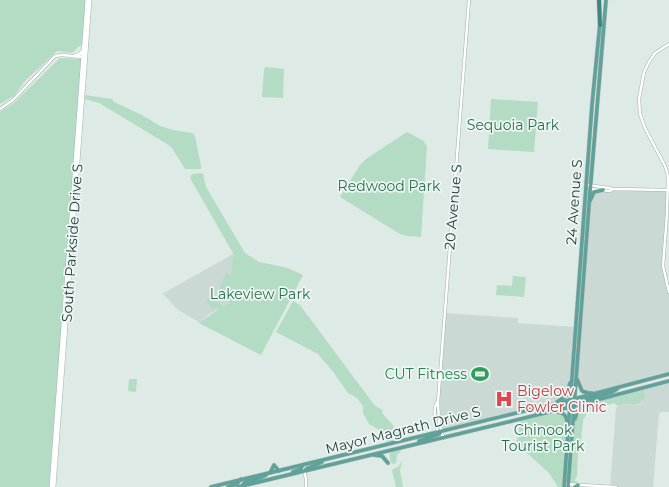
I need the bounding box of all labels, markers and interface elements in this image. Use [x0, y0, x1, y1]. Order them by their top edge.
park label: Sequoia Park [467, 116, 560, 134]
street label: 24 Avenue S [562, 159, 586, 245]
street label: South Parkside Drive S [57, 163, 87, 323]
street label: 20 Avenue S [440, 163, 466, 251]
park label: Redwood Park [338, 177, 441, 195]
park label: Lakeview Park [210, 285, 311, 303]
sports icon: CUT Fitness [470, 364, 490, 384]
place label: CUT Fitness [385, 365, 467, 383]
place label: Bigelow Fowler Clinic [517, 382, 607, 416]
hospital icon: Bigelow Fowler Clinic [494, 389, 514, 409]
street label: Mayor Magrath Drive S [324, 402, 482, 458]
park label: Chinook Tourist Park [502, 421, 585, 455]

